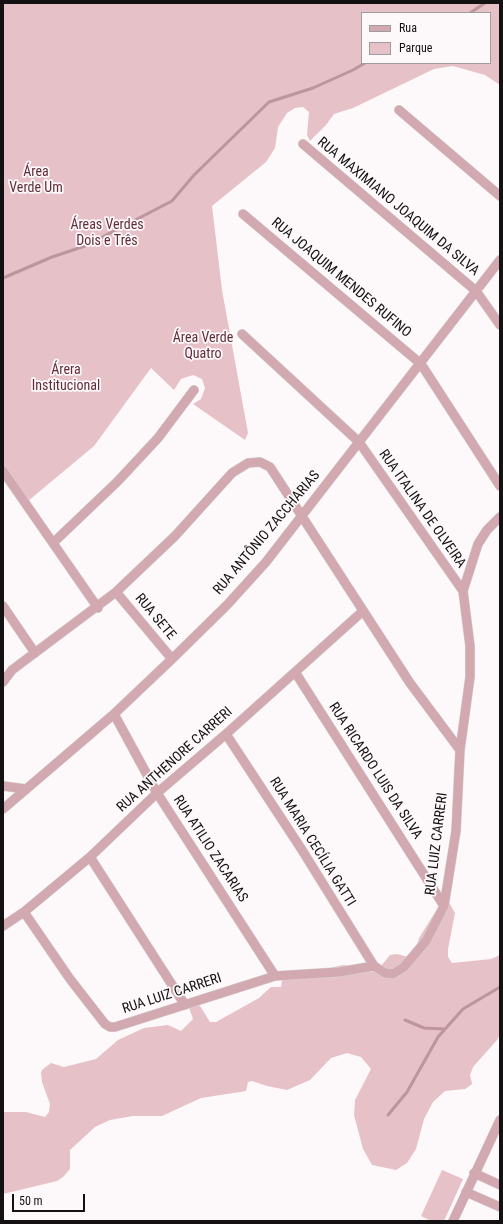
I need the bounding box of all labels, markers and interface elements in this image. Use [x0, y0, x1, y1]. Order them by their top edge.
legend [361, 12, 491, 64]
text: Rua [399, 21, 417, 35]
text: Parque [399, 41, 432, 55]
street label: RUA MAXIMIANO JOAQUIM DA SILVA [314, 134, 482, 280]
park label: Área Verde Um [9, 164, 63, 196]
street label: RUA JOAQUIM MENDES RUFINO [268, 215, 414, 341]
park label: Áreas Verdes Dois e Três [70, 217, 144, 250]
park label: Área Verde Quatro [173, 330, 233, 362]
park label: Árera Institucional [32, 362, 100, 394]
street label: RUA ITALINA DE OLVEIRA [375, 447, 469, 571]
street label: RUA ANTÔNIO ZACCHARIAS [210, 468, 324, 598]
street label: RUA SETE [131, 591, 179, 643]
street label: RUA RICARDO LUIS DA SILVA [325, 700, 425, 842]
street label: RUA ANTHENORE CARRERI [114, 704, 236, 816]
street label: RUA MARIA CECÍLIA GATTI [265, 774, 359, 910]
street label: RUA ATILIO ZACARIAS [169, 792, 251, 906]
street label: RUA LUIZ CARRERI [422, 792, 452, 896]
street label: RUA LUIZ CARRERI [120, 970, 224, 1018]
scale bar [14, 1186, 87, 1212]
text: 50 m [19, 1194, 43, 1208]

